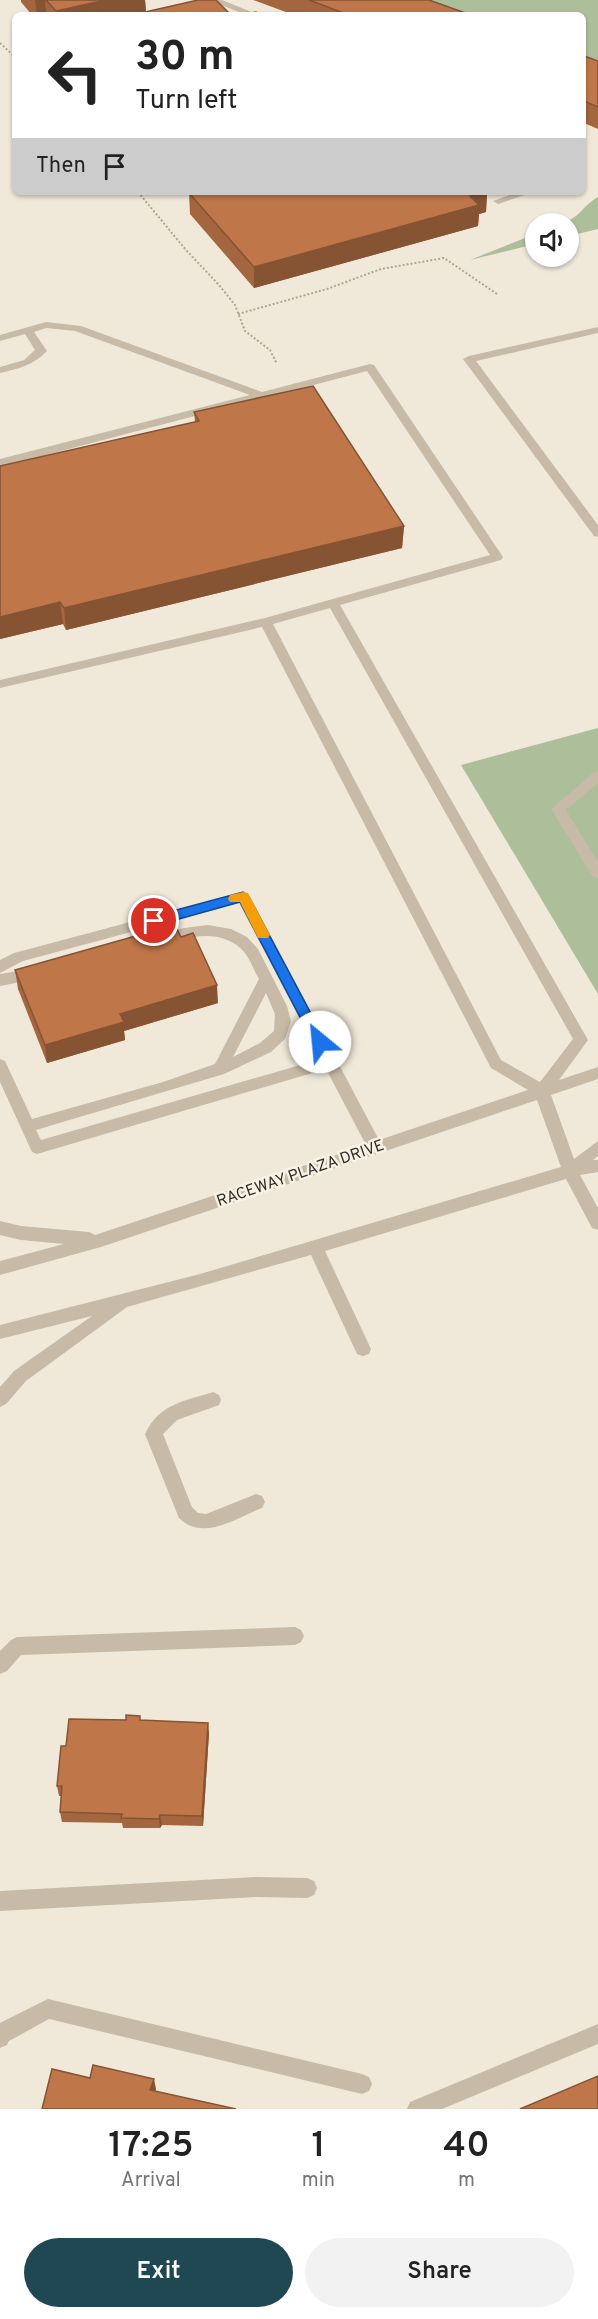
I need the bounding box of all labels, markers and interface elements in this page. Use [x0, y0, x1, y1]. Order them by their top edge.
text: 30 m [135, 32, 234, 85]
icon: left [36, 36, 114, 114]
text: Turn left [135, 84, 237, 118]
icon: arrive [98, 150, 131, 183]
text: Then [36, 153, 86, 180]
map controls [525, 213, 579, 267]
button: sound [525, 213, 579, 267]
pin [128, 895, 179, 946]
icon: arrive [137, 904, 170, 937]
position arrow [288, 1010, 352, 1074]
street label: RACEWAY PLAZA DRIVE [214, 1136, 387, 1212]
text: 17:25 [108, 2124, 194, 2170]
text: 1 [311, 2124, 326, 2170]
text: 40 [443, 2124, 490, 2170]
text: Arrival [121, 2168, 181, 2194]
text: min [302, 2168, 335, 2194]
text: m [458, 2168, 475, 2194]
button: Exit [24, 2238, 293, 2307]
button: Share [305, 2238, 574, 2307]

